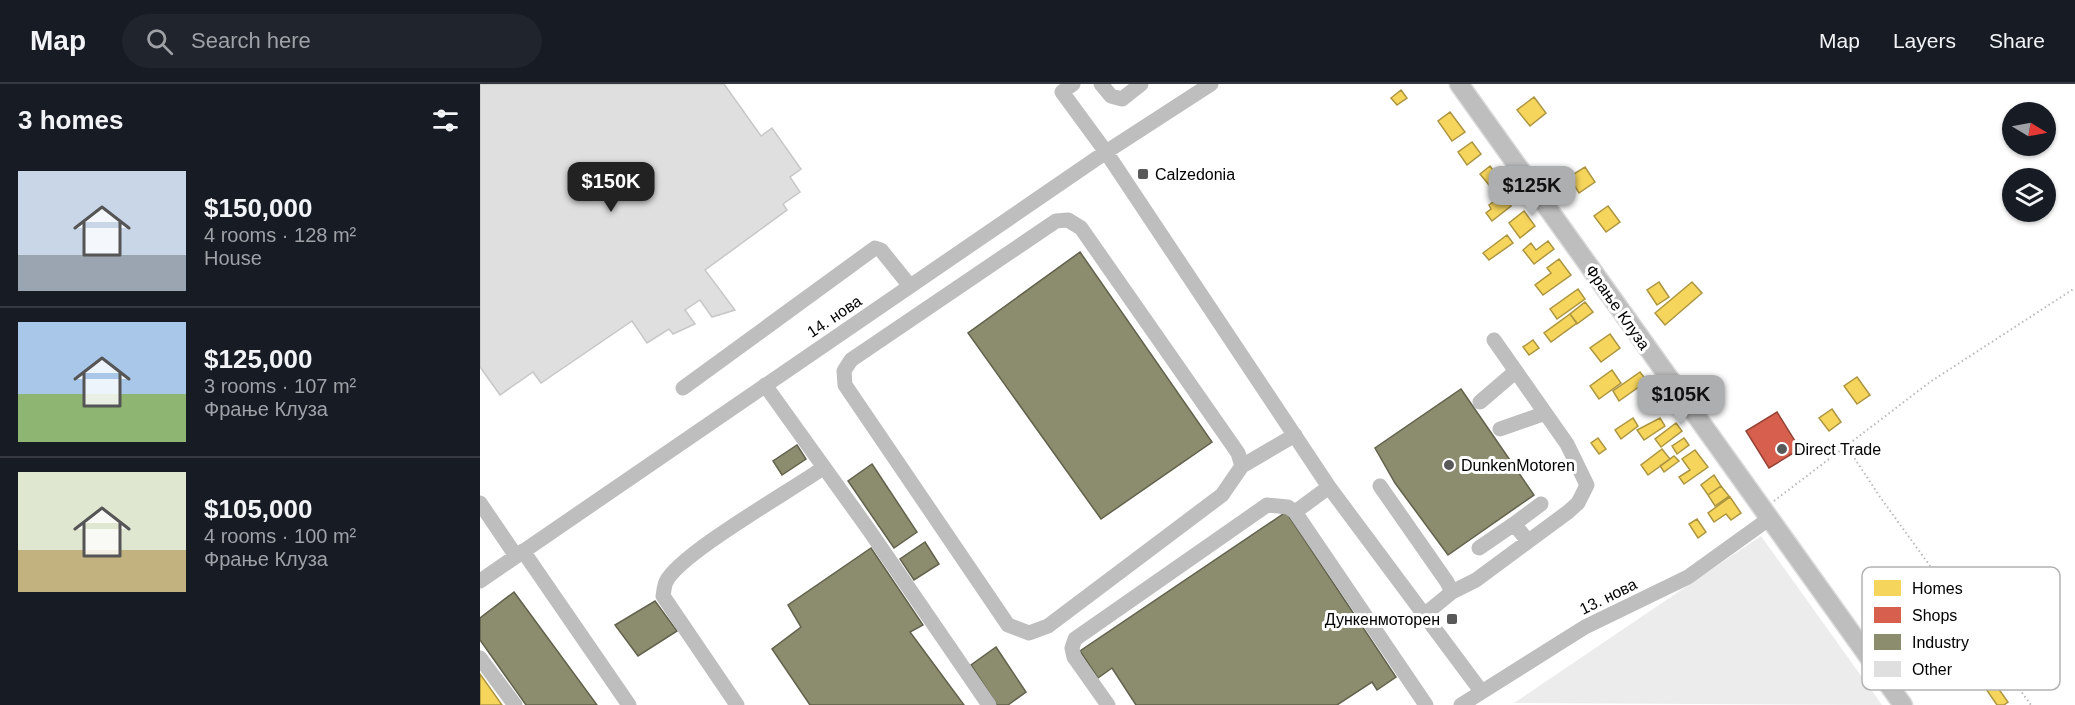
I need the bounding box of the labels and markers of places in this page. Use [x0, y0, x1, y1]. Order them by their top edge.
pin: $150K [569, 162, 653, 213]
place label: Calzedonia [1155, 166, 1235, 183]
pin: $125K [1490, 166, 1574, 217]
marker: Calzedonia [1136, 167, 1150, 181]
pin: $105K [1639, 375, 1723, 426]
place label: Direct Trade [1794, 441, 1881, 458]
marker: Direct Trade [1775, 442, 1789, 456]
place label: DunkenMotoren [1461, 457, 1575, 474]
marker: DunkenMotoren [1442, 458, 1456, 472]
place label: Дункенмоторен [1325, 611, 1440, 628]
marker: Дункенмоторен [1445, 612, 1459, 626]

